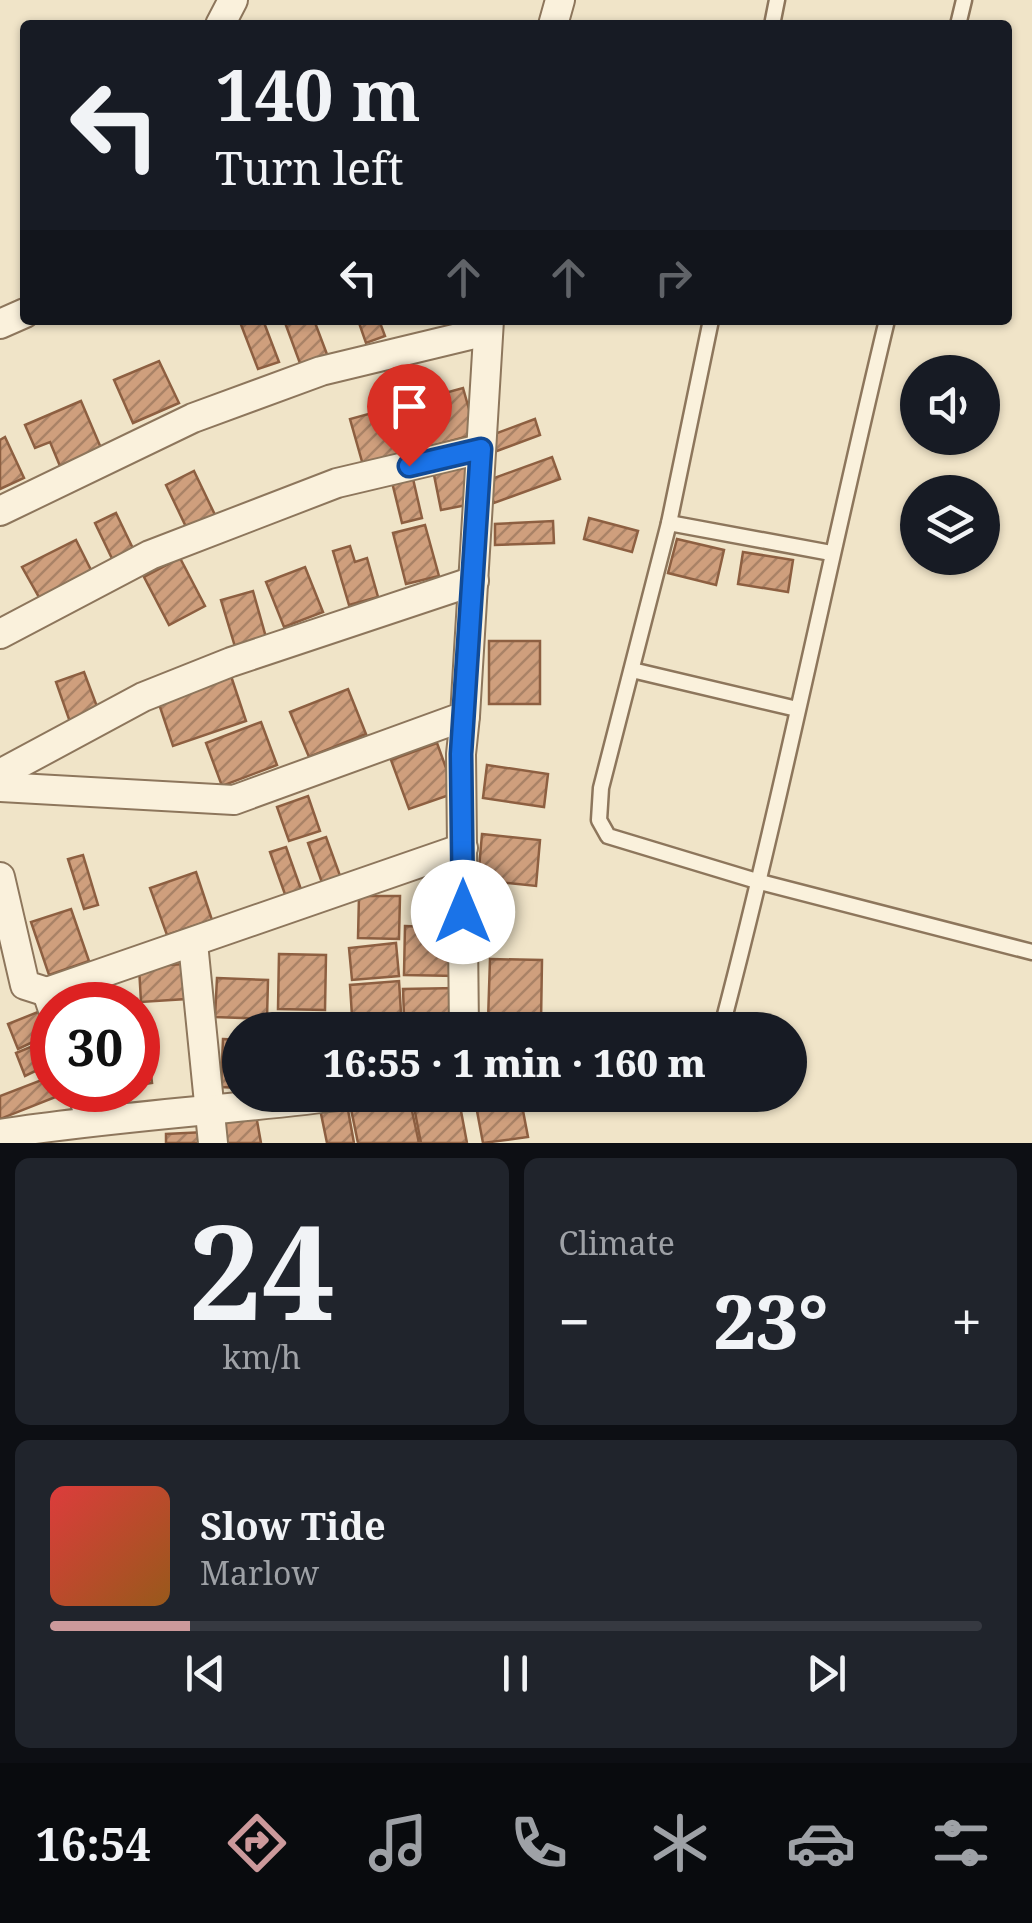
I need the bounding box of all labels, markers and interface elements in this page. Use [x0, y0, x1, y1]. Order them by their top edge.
text: 140 m [215, 46, 421, 142]
icon: left [50, 60, 180, 190]
text: Turn left [215, 137, 404, 198]
icon: left [331, 250, 386, 305]
icon: ahead [436, 250, 491, 305]
icon: ahead [541, 250, 596, 305]
icon: right [646, 250, 701, 305]
map controls [900, 355, 1000, 575]
button: sound [900, 355, 1000, 455]
pin [367, 364, 452, 467]
icon: arrive [382, 379, 437, 434]
button: layers [900, 475, 1000, 575]
position arrow [411, 860, 515, 964]
speed limit sign: 30 [30, 982, 160, 1112]
text: 16:55 · 1 min · 160 m [323, 1036, 706, 1088]
text: 24 [188, 1181, 335, 1358]
text: Climate [559, 1221, 675, 1264]
text: 23° [713, 1269, 828, 1371]
text: − [559, 1283, 590, 1358]
text: + [951, 1283, 982, 1358]
text: km/h [223, 1335, 301, 1378]
text: Slow Tide [200, 1499, 386, 1551]
text: Marlow [200, 1551, 319, 1594]
icon: previous [178, 1646, 233, 1701]
icon: pause [488, 1646, 543, 1701]
icon: next [799, 1646, 854, 1701]
icon: directions [222, 1808, 292, 1878]
icon: music [363, 1808, 433, 1878]
icon: phone [504, 1808, 574, 1878]
icon: climate [645, 1808, 715, 1878]
icon: car [786, 1808, 856, 1878]
icon: filters [926, 1808, 996, 1878]
text: 16:54 [35, 1813, 151, 1874]

